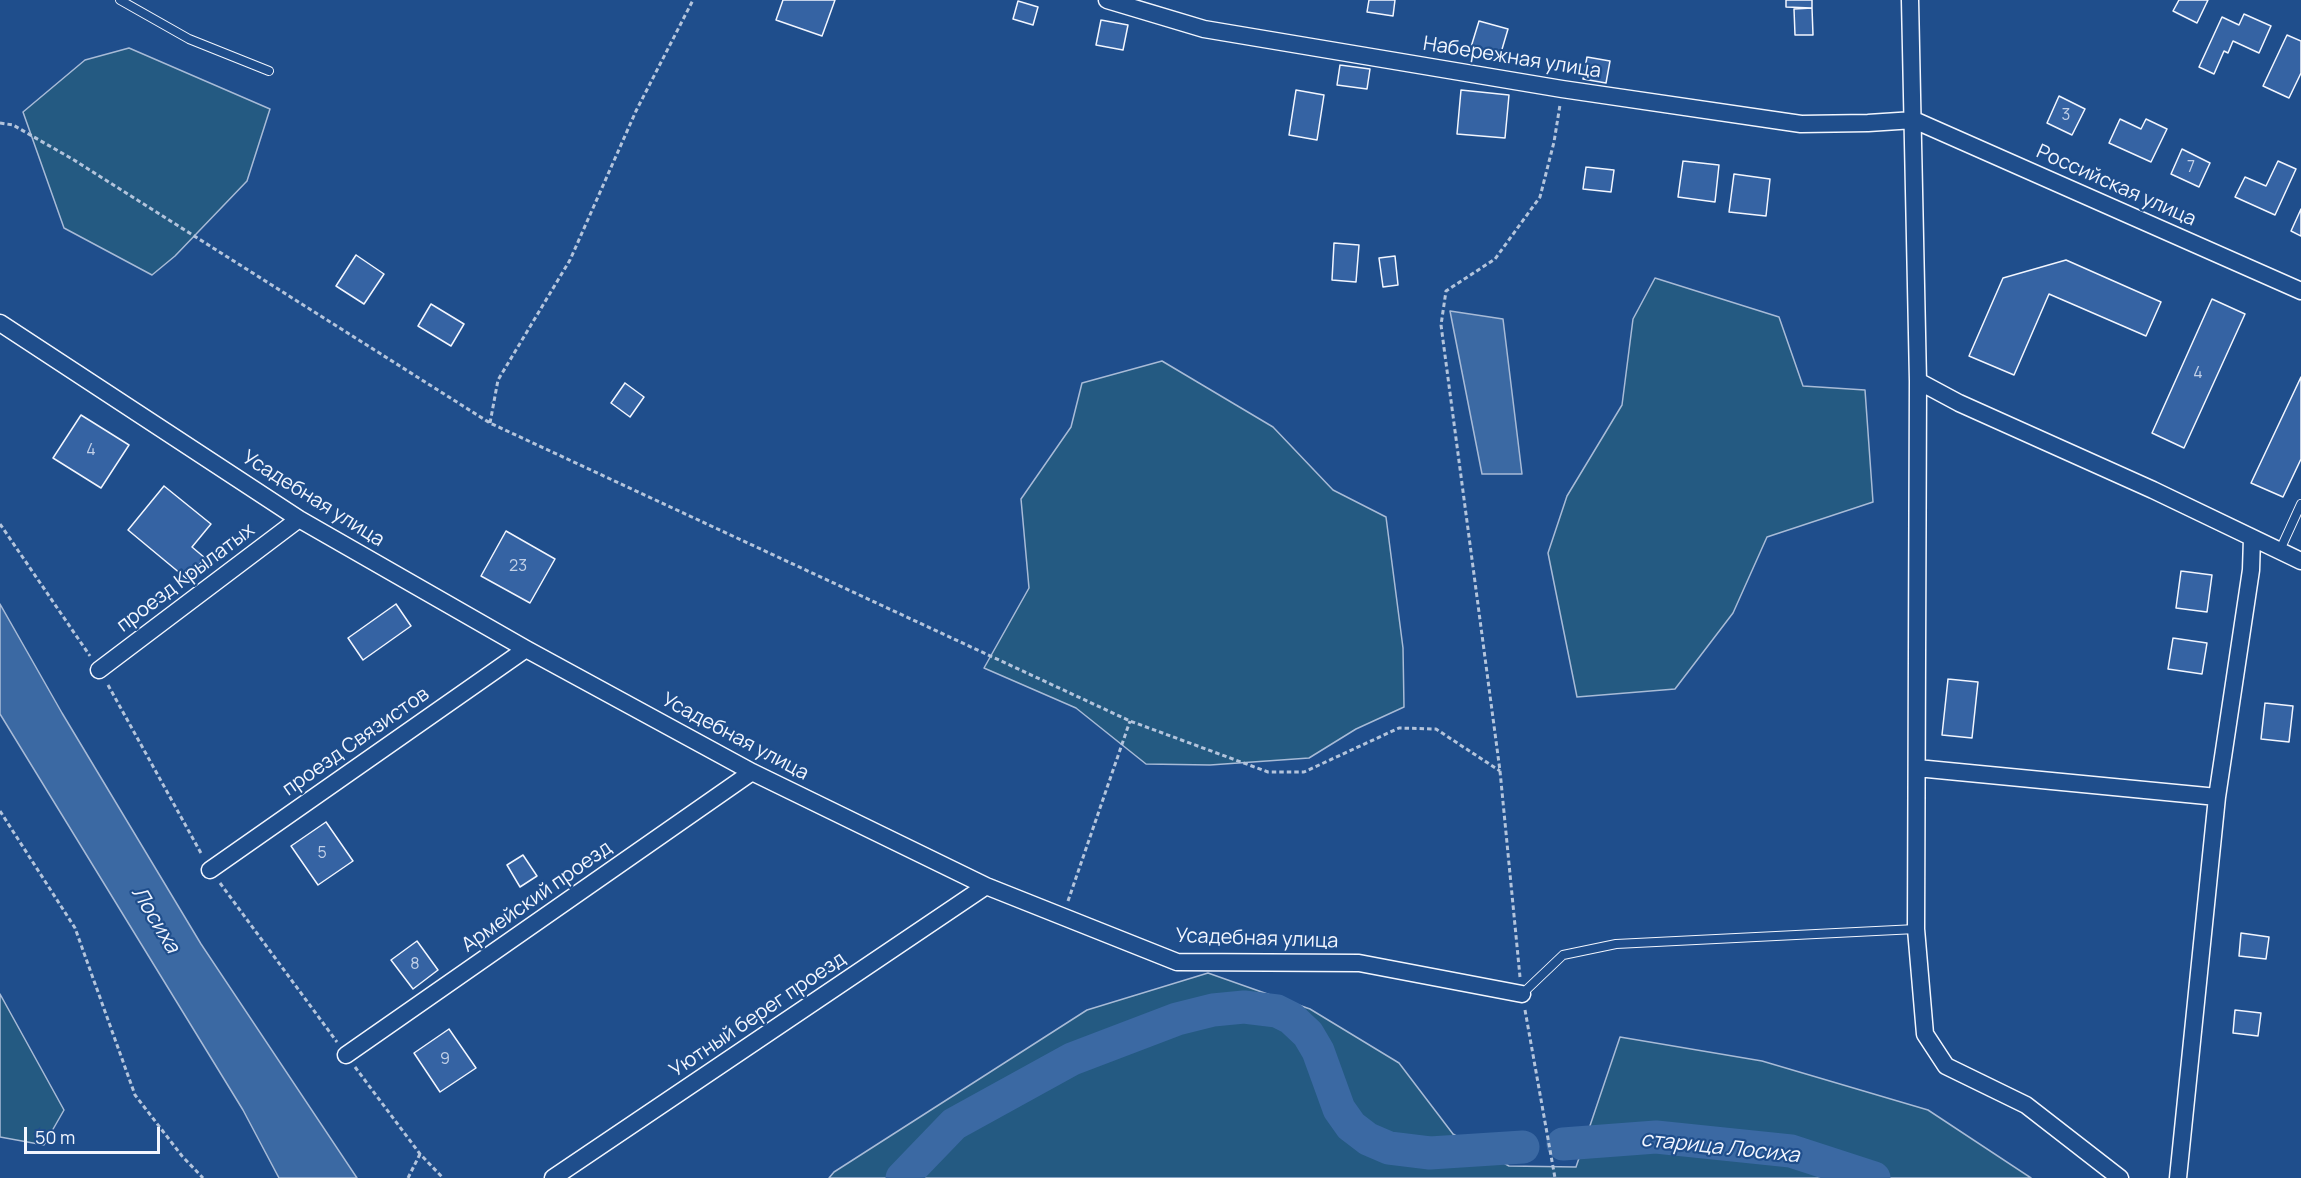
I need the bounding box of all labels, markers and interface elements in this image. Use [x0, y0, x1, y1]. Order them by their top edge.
street label: Набережная улица [1421, 32, 1603, 84]
house number: 3 [2062, 106, 2070, 126]
street label: Российская улица [2032, 140, 2200, 232]
house number: 7 [2187, 158, 2195, 178]
house number: 4 [2193, 364, 2203, 384]
house number: 4 [86, 441, 96, 461]
street label: Усадебная улица [238, 446, 388, 552]
street label: проезд Крылатых [112, 518, 260, 638]
house number: 23 [509, 557, 527, 577]
street label: проезд Связистов [278, 682, 434, 802]
street label: Усадебная улица [658, 688, 812, 786]
street label: Армейский проезд [457, 836, 617, 958]
house number: 5 [317, 844, 327, 864]
water label: Лосиха [125, 882, 185, 958]
street label: Усадебная улица [1175, 924, 1339, 954]
street label: Уютный берег проезд [665, 947, 851, 1083]
house number: 8 [410, 955, 420, 975]
house number: 9 [440, 1050, 450, 1070]
scale bar [27, 1115, 164, 1153]
text: 50 m [35, 1125, 75, 1149]
water label: старица Лосиха [1639, 1127, 1801, 1169]

